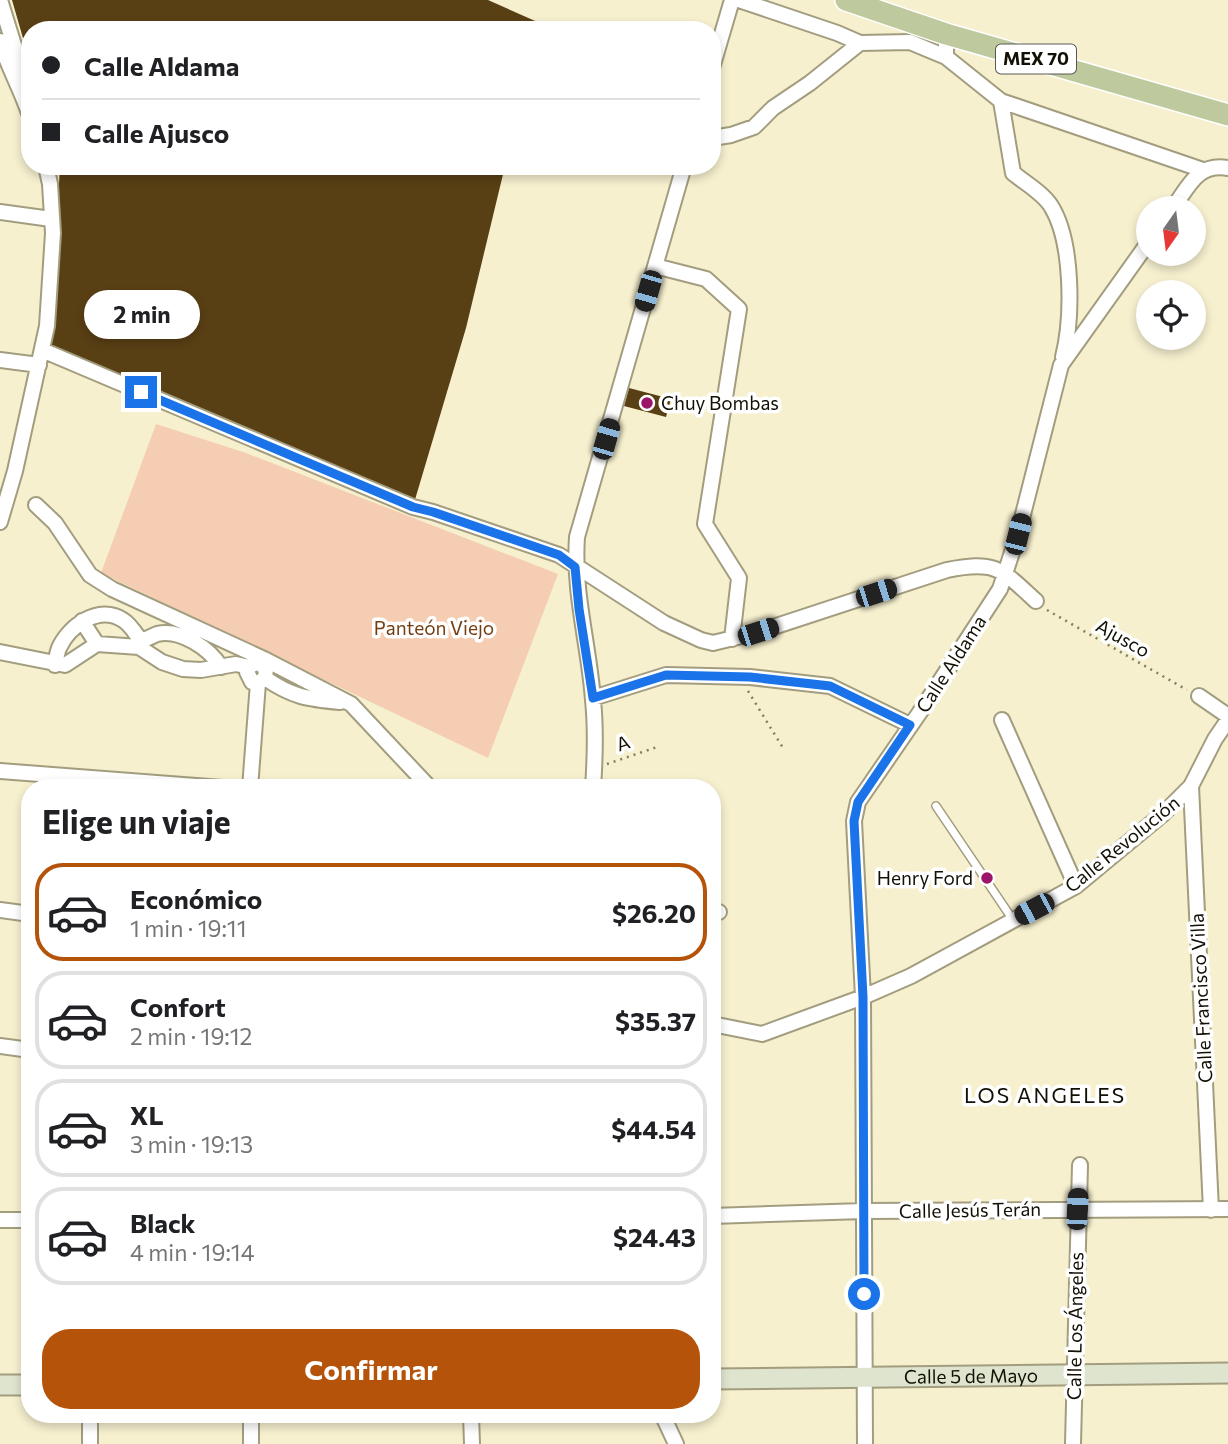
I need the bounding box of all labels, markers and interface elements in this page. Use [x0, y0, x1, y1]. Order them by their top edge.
road number: MEX 70 [996, 44, 1076, 74]
text: Calle Aldama [84, 50, 239, 81]
text: Calle Ajusco [84, 117, 229, 148]
north arrow [1136, 196, 1206, 266]
map controls [1136, 196, 1206, 350]
car [633, 268, 664, 314]
button: locate [1136, 280, 1206, 350]
callout: 2 min [83, 290, 199, 340]
text: 2 min [113, 300, 171, 328]
route end [125, 376, 157, 408]
place label: Chuy Bombas [661, 391, 779, 414]
marker: Chuy Bombas [639, 395, 655, 411]
car [591, 416, 622, 462]
car [1003, 511, 1034, 557]
car [853, 577, 900, 609]
street label: Calle Aldama [911, 611, 991, 717]
street label: Ajusco [1092, 613, 1154, 662]
park label: Panteón Viejo [374, 616, 494, 639]
car [735, 616, 782, 648]
street label: A [613, 730, 633, 756]
street label: Calle Revolución [1060, 790, 1184, 897]
text: Elige un viaje [42, 801, 231, 841]
place label: Henry Ford [877, 866, 973, 889]
marker: Henry Ford [979, 870, 995, 886]
icon: car [46, 881, 109, 944]
text: Económico [130, 883, 262, 914]
car [1011, 890, 1058, 928]
text: $26.20 [612, 897, 696, 928]
street label: Calle Francisco Villa [1185, 913, 1216, 1083]
text: 1 min · 19:11 [130, 914, 247, 942]
icon: car [46, 989, 109, 1052]
text: Confort [130, 991, 226, 1022]
text: $35.37 [615, 1005, 696, 1036]
text: 2 min · 19:12 [130, 1022, 252, 1050]
district label: LOS ANGELES [964, 1082, 1126, 1107]
icon: car [46, 1097, 109, 1160]
text: XL [130, 1099, 164, 1130]
text: $44.54 [611, 1113, 696, 1144]
text: 3 min · 19:13 [130, 1130, 253, 1158]
car [1066, 1187, 1089, 1231]
street label: Calle Jesús Terán [899, 1197, 1041, 1222]
icon: car [46, 1205, 109, 1268]
text: Black [130, 1207, 196, 1238]
text: $24.43 [613, 1221, 696, 1252]
text: 4 min · 19:14 [130, 1238, 254, 1266]
street label: Calle Los Ángeles [1062, 1252, 1087, 1400]
route start [848, 1278, 880, 1310]
button: Confirmar [42, 1329, 700, 1409]
street label: Calle 5 de Mayo [904, 1363, 1038, 1388]

